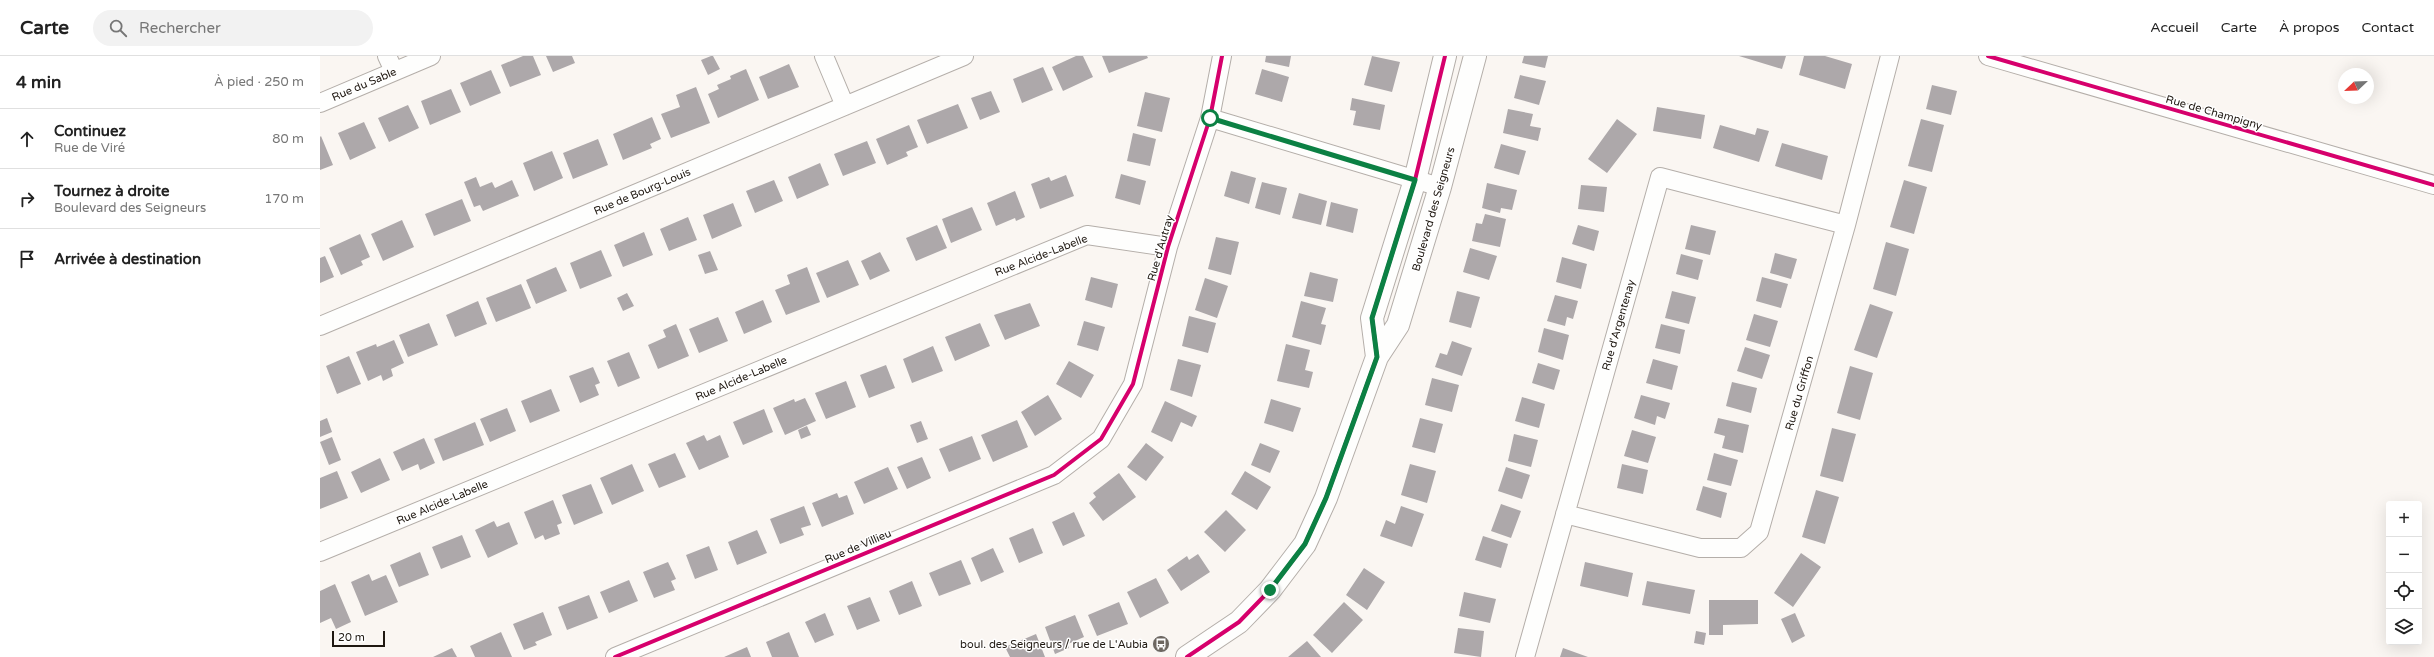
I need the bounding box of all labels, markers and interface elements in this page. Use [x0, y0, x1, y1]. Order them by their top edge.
search box [93, 10, 373, 46]
text: Carte [20, 17, 69, 39]
icon: search [107, 17, 129, 39]
text: Rechercher [139, 19, 221, 37]
text: Accueil [2150, 19, 2199, 36]
text: Carte [2221, 19, 2257, 36]
text: À propos [2279, 19, 2340, 36]
text: Contact [2362, 19, 2414, 36]
street label: Rue du Sable [330, 65, 398, 104]
north arrow [2338, 68, 2374, 104]
text: 4 min [16, 72, 61, 93]
text: À pied · 250 m [214, 74, 304, 90]
street label: Rue de Champigny [2164, 93, 2264, 132]
route start [1201, 109, 1219, 127]
text: Continuez [54, 122, 126, 140]
icon: ahead [16, 128, 38, 150]
text: 80 m [272, 131, 304, 147]
text: Rue de Viré [54, 140, 125, 156]
street label: Boulevard des Seigneurs [1409, 145, 1457, 273]
street label: Rue de Bourg-Louis [592, 165, 693, 218]
text: Tournez à droite [54, 182, 169, 200]
icon: right [16, 188, 38, 210]
text: 170 m [264, 191, 304, 207]
text: Boulevard des Seigneurs [54, 200, 206, 216]
street label: Rue d'Autray [1145, 213, 1176, 283]
street label: Rue Alcide-Labelle [993, 232, 1089, 279]
icon: arrive [16, 248, 38, 270]
text: Arrivée à destination [54, 250, 201, 268]
street label: Rue d'Argentenay [1599, 278, 1638, 372]
street label: Rue Alcide-Labelle [693, 353, 789, 404]
street label: Rue du Griffon [1783, 354, 1816, 432]
street label: Rue Alcide-Labelle [394, 477, 490, 528]
map controls [2386, 501, 2422, 645]
button: + [2386, 501, 2422, 537]
street label: Rue de Villieu [823, 527, 893, 566]
button: − [2386, 537, 2422, 573]
button: locate [2386, 573, 2422, 609]
route end [1261, 581, 1279, 599]
button: layers [2386, 609, 2422, 645]
scale bar [332, 629, 385, 648]
text: 20 m [338, 631, 365, 644]
bus stop icon: boul. des Seigneurs / rue de L'Aubia [1151, 634, 1171, 654]
place label: boul. des Seigneurs / rue de L'Aubia [960, 638, 1148, 651]

